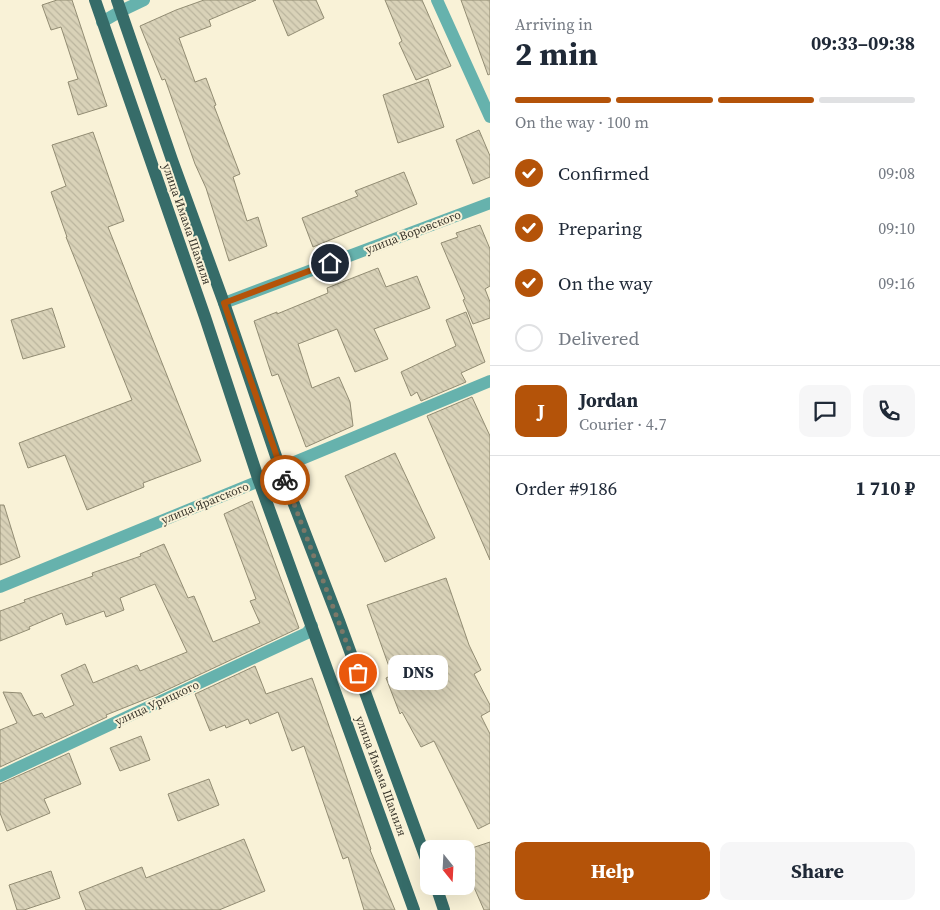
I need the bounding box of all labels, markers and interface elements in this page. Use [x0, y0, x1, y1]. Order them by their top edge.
text: Arriving in [515, 13, 593, 35]
text: 09:33–09:38 [811, 30, 915, 56]
text: 2 min [515, 32, 598, 76]
text: On the way · 100 m [515, 111, 649, 133]
icon: check [515, 159, 543, 187]
text: Confirmed [558, 160, 649, 186]
street label: улица Имама Шамиля [159, 161, 215, 287]
text: 09:08 [878, 162, 915, 184]
street label: улица Воровского [363, 206, 463, 258]
icon: check [515, 214, 543, 242]
text: Preparing [558, 215, 642, 241]
text: 09:10 [878, 217, 915, 239]
pin [309, 242, 351, 284]
icon: home [316, 249, 344, 277]
icon: check [515, 269, 543, 297]
text: On the way [558, 270, 653, 296]
text: 09:16 [878, 272, 915, 294]
text: Delivered [558, 325, 639, 351]
button: chat [799, 385, 851, 437]
button: phone [863, 385, 915, 437]
text: Jordan [579, 387, 638, 413]
text: J [537, 398, 545, 424]
text: Courier · 4.7 [579, 413, 667, 435]
courier [260, 455, 310, 505]
icon: bike [271, 466, 299, 494]
text: Order #9186 [515, 475, 617, 501]
text: 1 710 ₽ [855, 475, 915, 501]
street label: улица Ярагского [159, 478, 252, 528]
pin [337, 652, 379, 694]
callout: DNS [388, 656, 448, 690]
icon: bag [344, 659, 372, 687]
text: DNS [402, 661, 434, 683]
street label: улица Урицкого [112, 676, 202, 729]
street label: улица Имама Шамиля [352, 714, 410, 838]
north arrow [420, 840, 475, 895]
map controls [420, 840, 475, 895]
button: Help [515, 842, 710, 900]
button: Share [720, 842, 915, 900]

